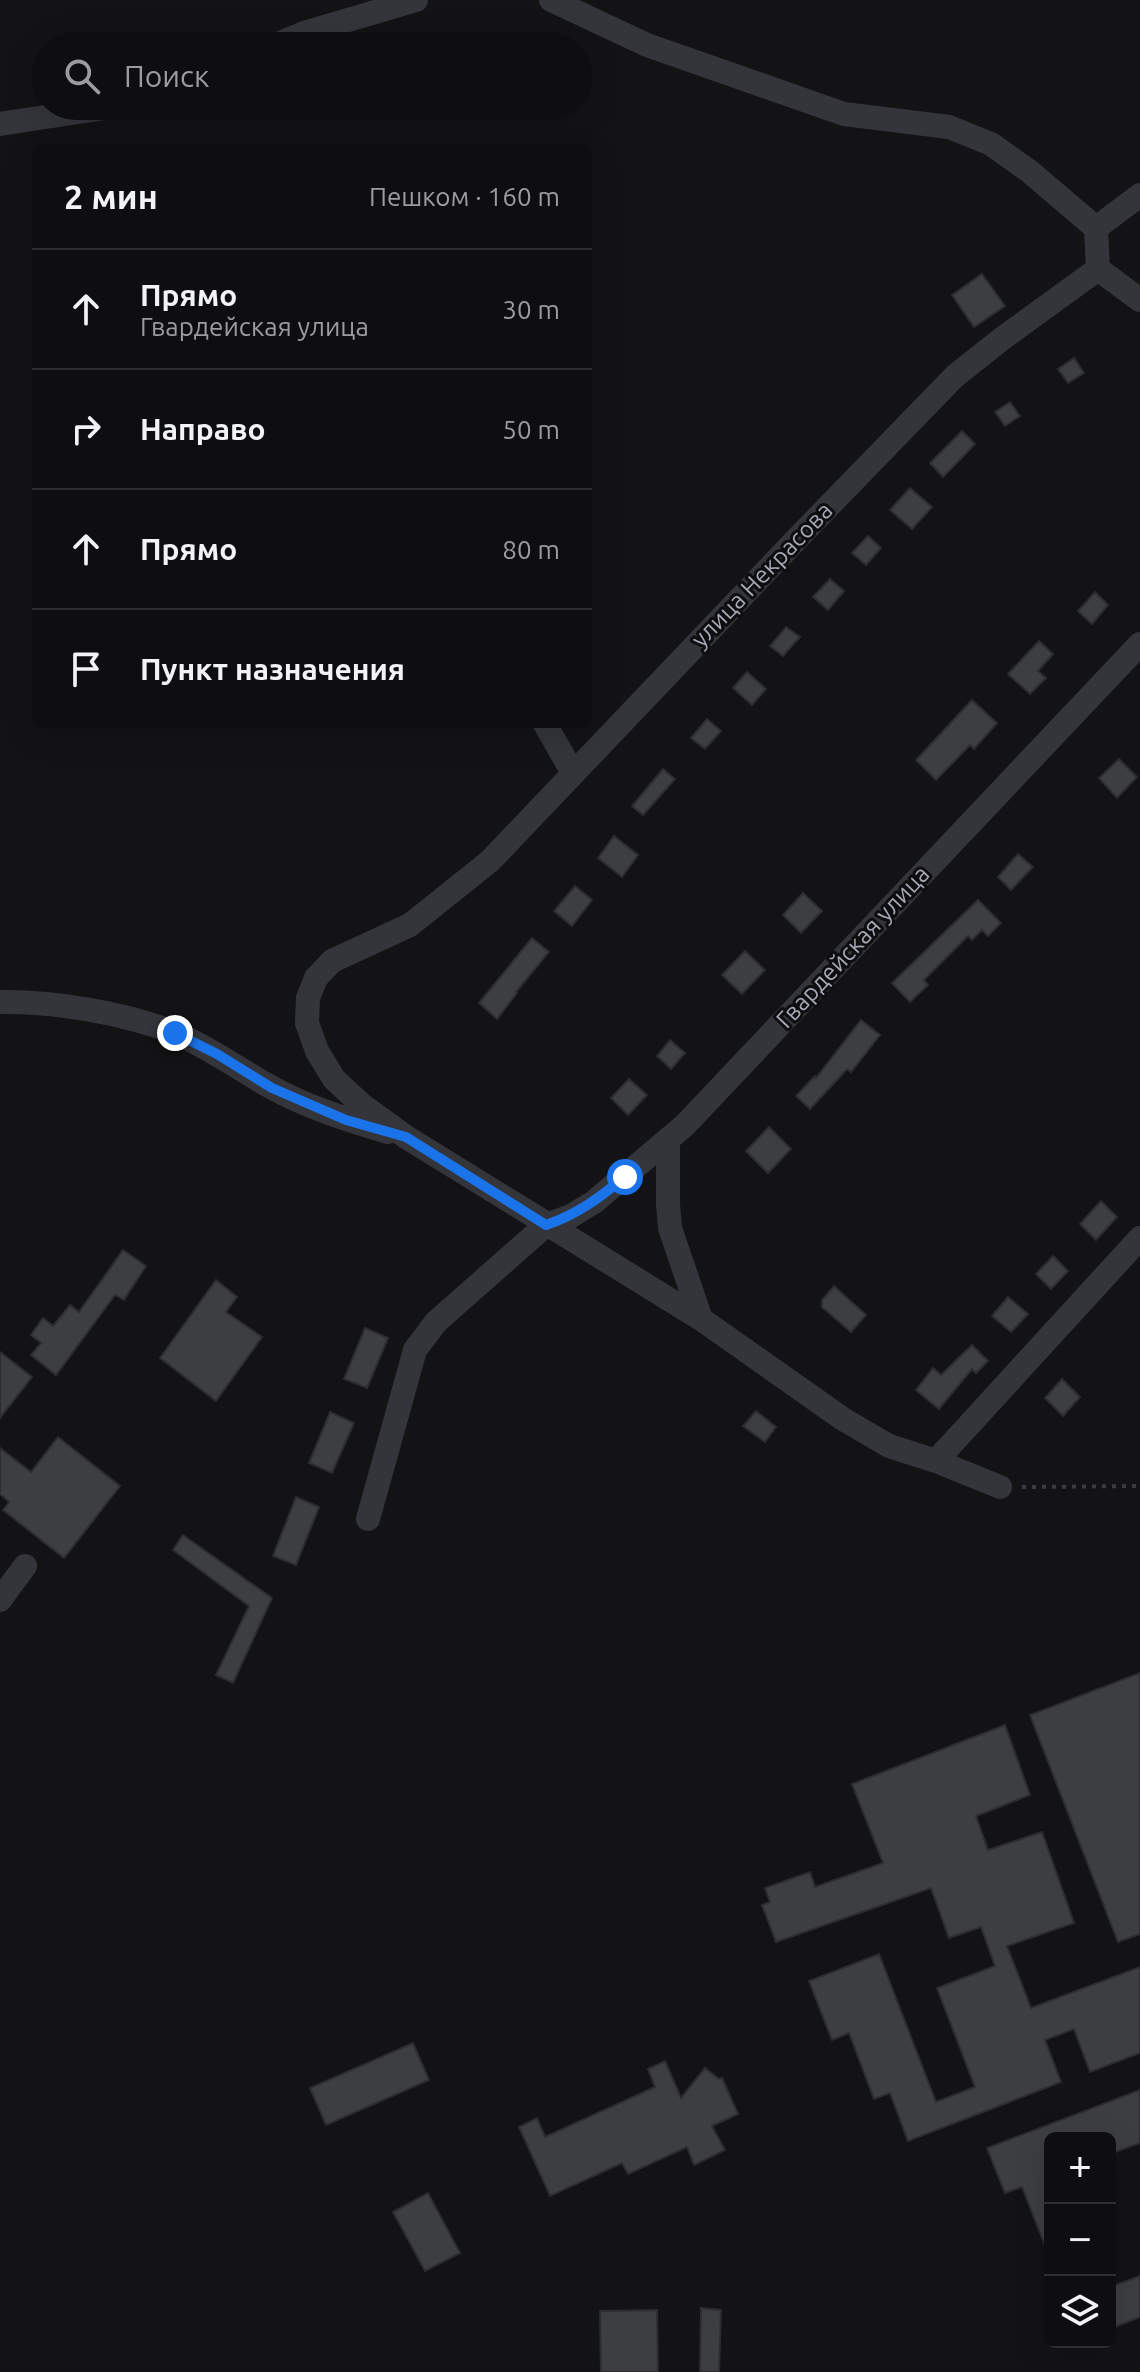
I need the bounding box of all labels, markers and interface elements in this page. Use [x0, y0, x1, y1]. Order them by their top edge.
search box [32, 32, 592, 120]
icon: search [60, 54, 104, 98]
text: Поиск [124, 59, 209, 93]
text: 2 мин [64, 177, 158, 215]
text: Пешком · 160 m [369, 182, 560, 211]
text: Прямо [140, 278, 237, 312]
icon: ahead [64, 287, 108, 331]
text: 30 m [502, 295, 560, 324]
text: Гвардейская улица [140, 312, 369, 341]
icon: right [64, 407, 108, 451]
text: Направо [140, 412, 266, 446]
text: 50 m [502, 415, 560, 444]
street label: улица Некрасова [686, 497, 838, 653]
icon: ahead [64, 527, 108, 571]
text: Прямо [140, 532, 237, 566]
text: 80 m [502, 535, 560, 564]
icon: arrive [64, 647, 108, 691]
text: Пункт назначения [140, 652, 405, 686]
street label: Гвардейская улица [771, 860, 935, 1033]
route end [157, 1015, 193, 1051]
route start [607, 1159, 643, 1195]
map controls [1044, 2132, 1116, 2348]
button: + [1044, 2132, 1116, 2204]
button: − [1044, 2204, 1116, 2276]
button: layers [1044, 2276, 1116, 2348]

